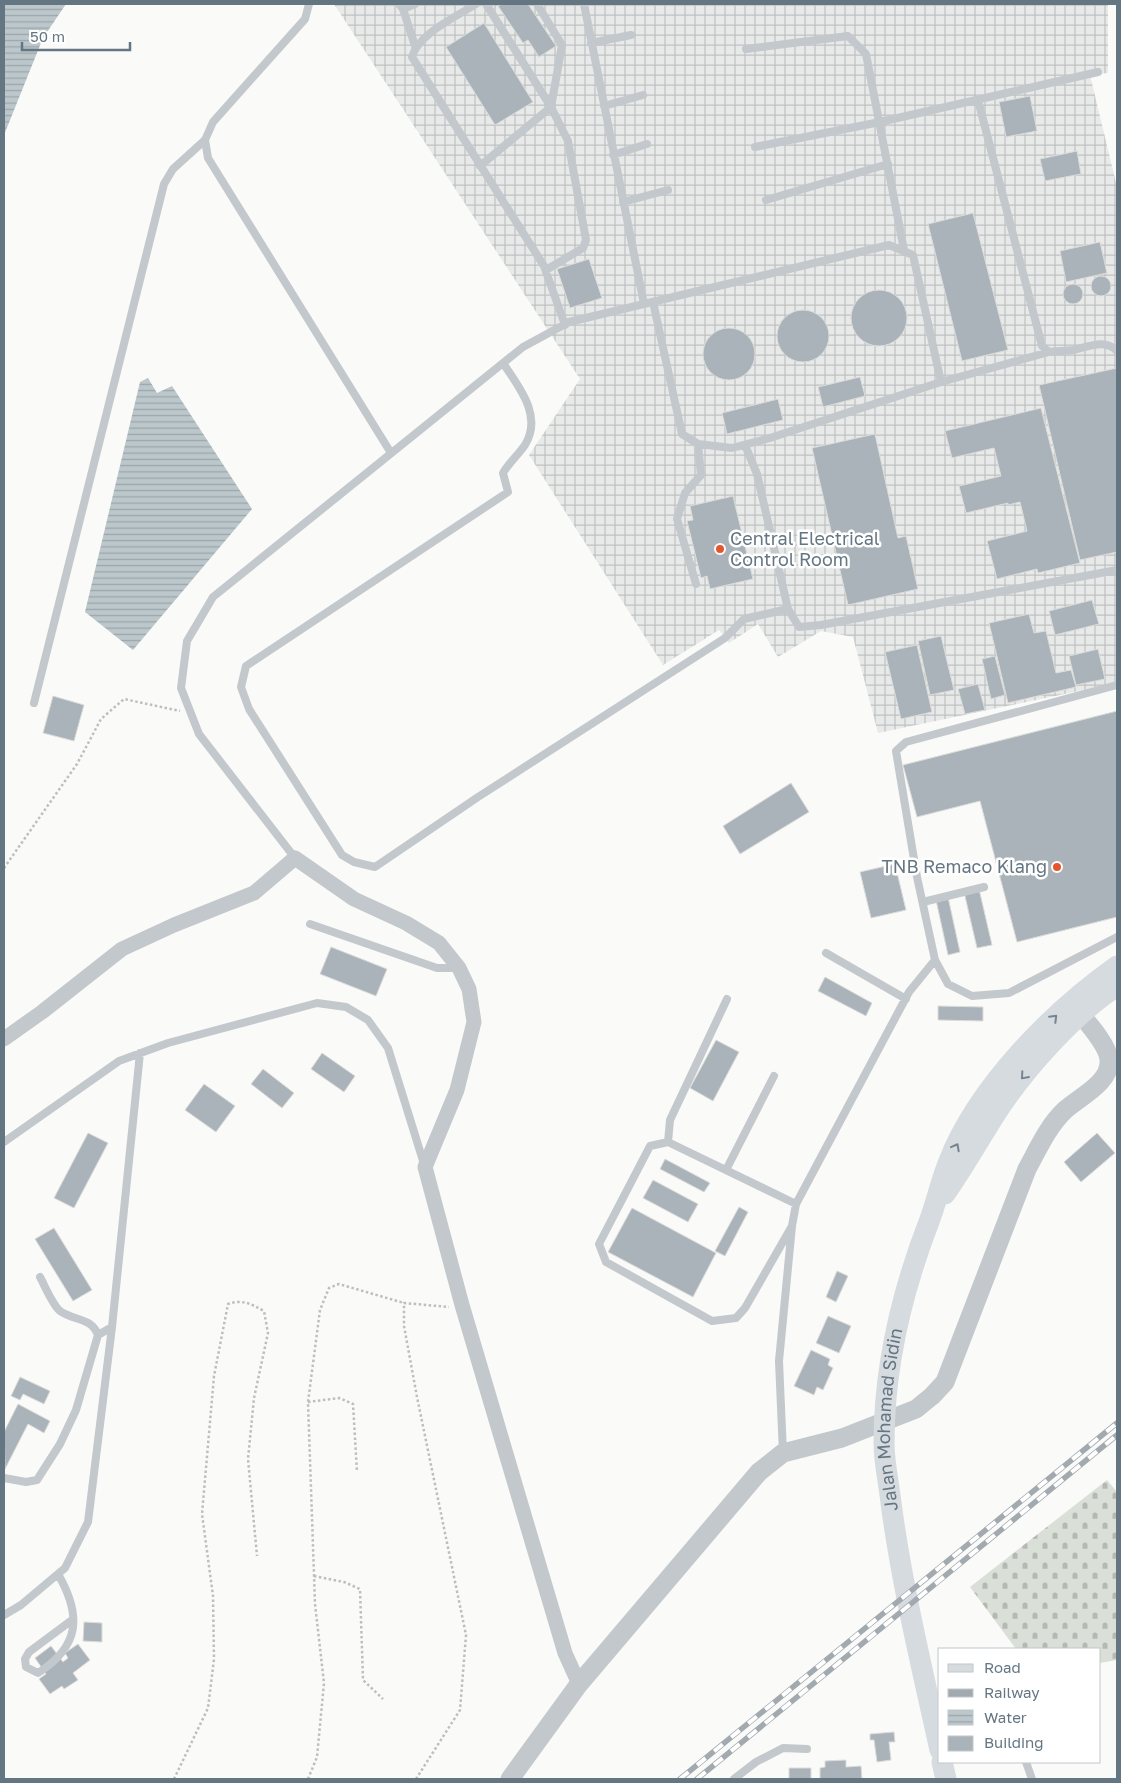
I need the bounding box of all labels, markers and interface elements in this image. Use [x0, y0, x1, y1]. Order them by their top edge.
scale bar [22, 20, 130, 52]
text: 50 m [30, 27, 65, 45]
place label: Central Electrical Control Room [730, 527, 880, 570]
marker: Central Electrical Control Room [714, 543, 726, 555]
place label: TNB Remaco Klang [882, 855, 1047, 877]
marker: TNB Remaco Klang [1051, 861, 1063, 873]
one-way arrow [1048, 1015, 1057, 1024]
one-way arrow [1021, 1071, 1030, 1080]
one-way arrow [950, 1143, 960, 1152]
street label: Jalan Mohamad Sidin [872, 1326, 906, 1513]
legend [938, 1648, 1101, 1763]
text: Road [984, 1658, 1021, 1676]
text: Railway [984, 1683, 1040, 1701]
text: Water [984, 1708, 1027, 1726]
text: Building [984, 1733, 1044, 1751]

